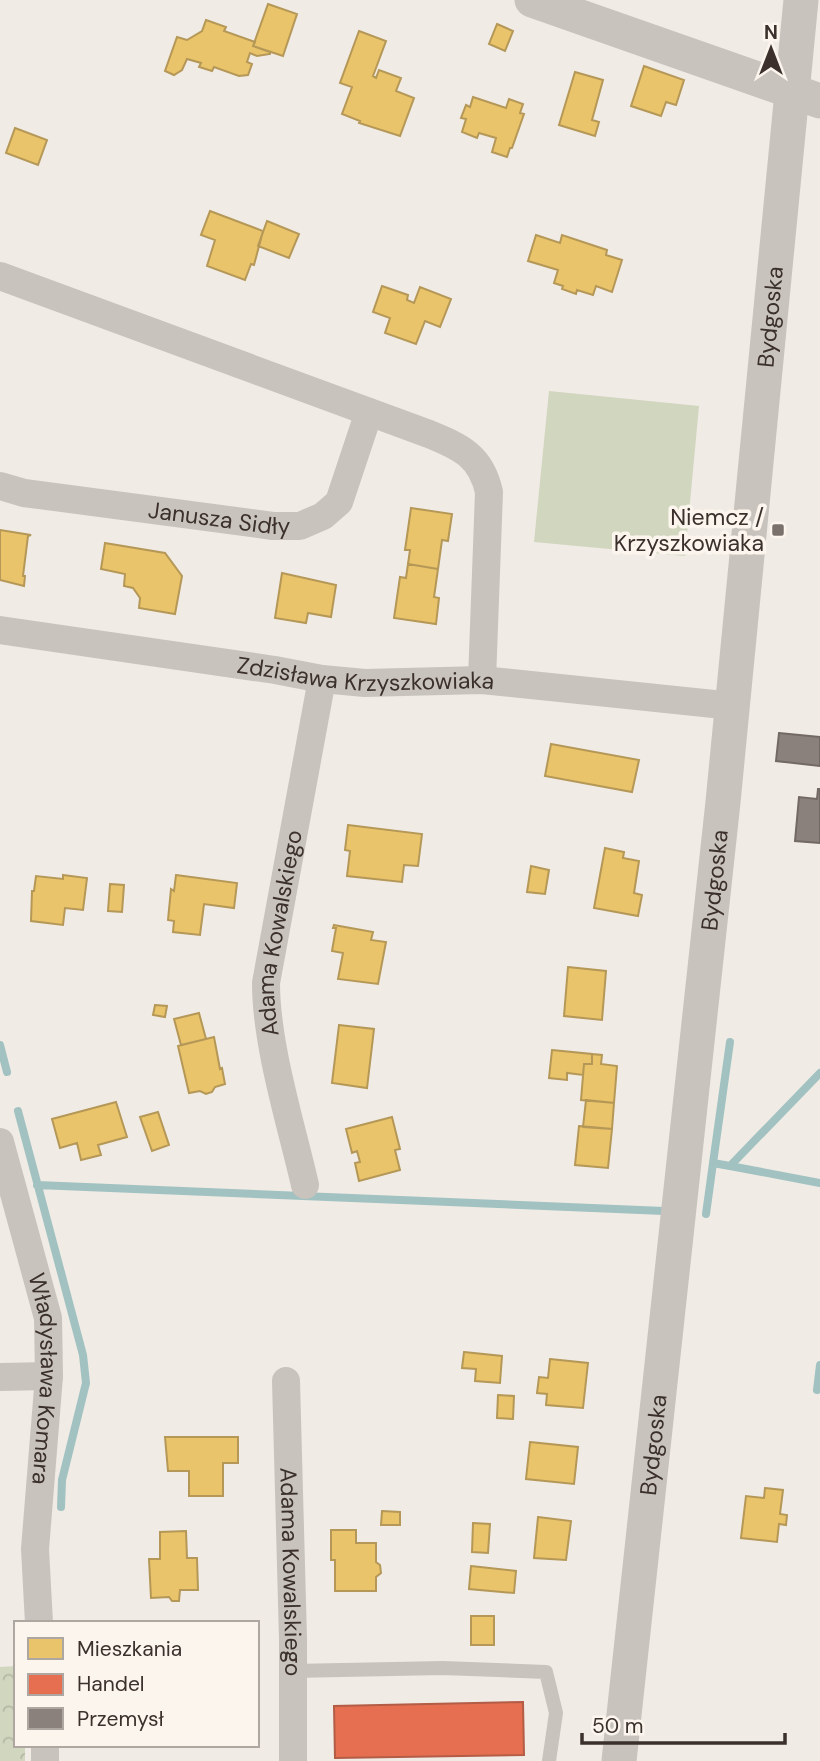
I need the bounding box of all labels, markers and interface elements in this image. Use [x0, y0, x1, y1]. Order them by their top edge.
north arrow [736, 14, 806, 84]
text: N [764, 20, 778, 45]
street label: Bydgoska [750, 265, 790, 369]
street label: Janusza Sidły [146, 495, 291, 541]
place label: Niemcz / Krzyszkowiaka [614, 502, 764, 558]
marker: Niemcz / Krzyszkowiaka [770, 522, 786, 538]
street label: Zdzisława Krzyszkowiaka [235, 650, 496, 698]
street label: Adama Kowalskiego [251, 827, 309, 1039]
street label: Bydgoska [694, 828, 735, 932]
street label: Władysława Komara [21, 1270, 65, 1486]
street label: Bydgoska [633, 1393, 674, 1497]
street label: Adama Kowalskiego [273, 1467, 308, 1676]
legend [14, 1621, 259, 1747]
text: Mieszkania [77, 1635, 182, 1663]
text: Handel [77, 1670, 145, 1698]
scale bar [582, 1702, 785, 1746]
text: Przemysł [77, 1705, 165, 1733]
text: 50 m [592, 1712, 643, 1740]

